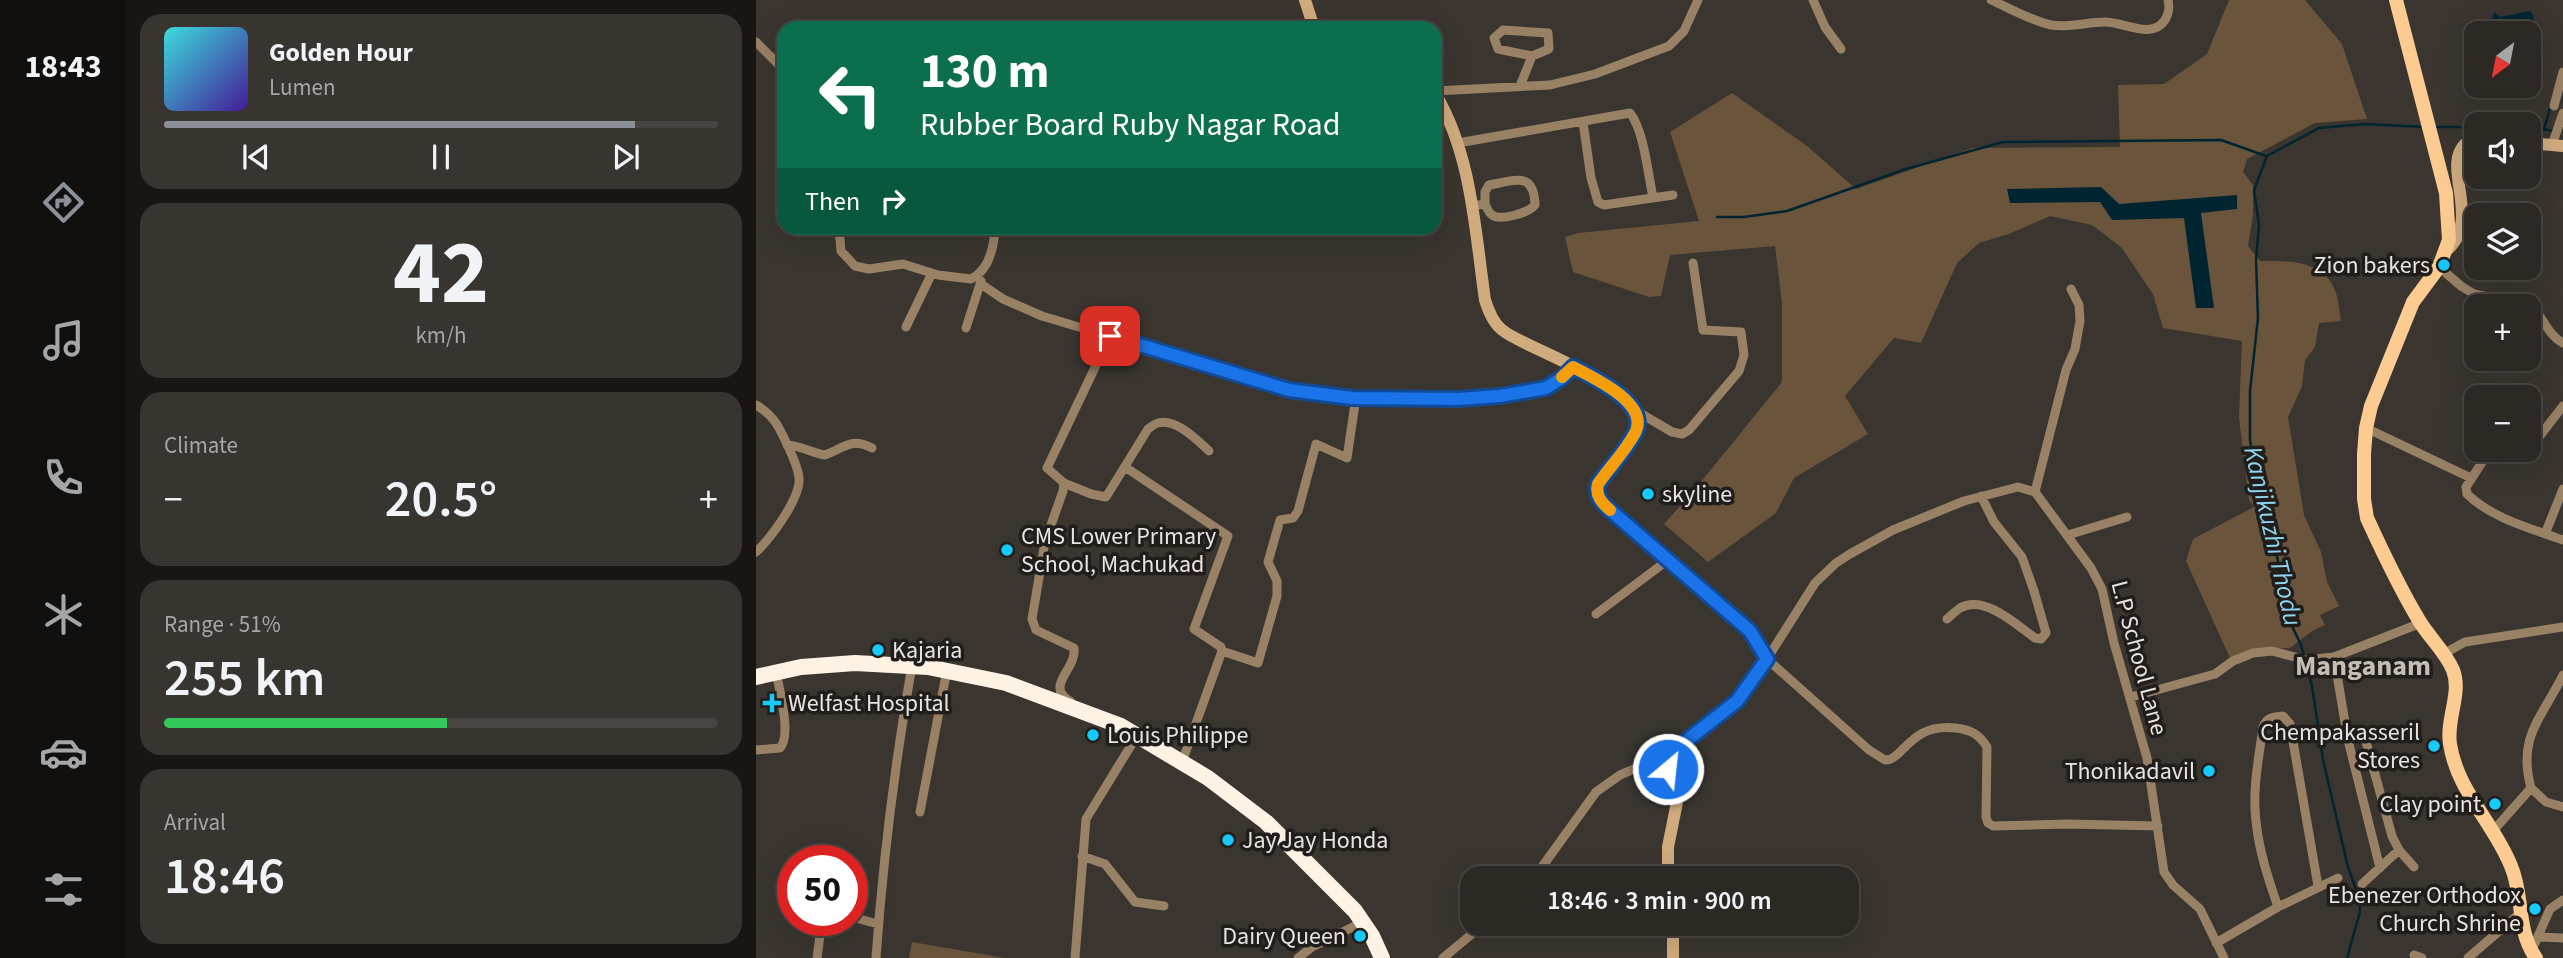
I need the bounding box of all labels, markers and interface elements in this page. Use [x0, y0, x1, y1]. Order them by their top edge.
north arrow [2464, 21, 2541, 98]
map controls [2464, 21, 2541, 462]
text: Golden Hour [269, 34, 413, 71]
text: 130 m [920, 37, 1049, 107]
text: 18:43 [24, 44, 102, 90]
icon: left [805, 49, 896, 140]
text: Lumen [269, 71, 336, 104]
text: Rubber Board Ruby Nagar Road [920, 102, 1340, 148]
button: sound [2464, 112, 2541, 189]
icon: previous [237, 138, 275, 176]
icon: pause [422, 138, 460, 176]
icon: next [607, 138, 645, 176]
icon: directions [39, 178, 88, 227]
icon: right [874, 182, 912, 220]
text: Then [805, 183, 860, 220]
button: layers [2464, 203, 2541, 280]
text: 42 [393, 209, 489, 338]
place label: Zion bakers [2314, 248, 2430, 283]
marker: Zion bakers [2436, 257, 2452, 273]
button: + [2464, 294, 2541, 371]
pin [1080, 306, 1140, 366]
icon: music [39, 316, 88, 365]
icon: arrive [1091, 317, 1129, 355]
text: km/h [415, 319, 467, 352]
button: − [2464, 385, 2541, 462]
text: Climate [164, 429, 238, 462]
water label: Kanjikuzhi Thodu [2234, 443, 2312, 629]
icon: phone [39, 453, 88, 502]
text: 20.5° [385, 463, 497, 537]
text: − [164, 473, 183, 527]
text: + [699, 473, 718, 527]
place label: skyline [1662, 477, 1732, 512]
marker: skyline [1640, 486, 1656, 502]
place label: CMS Lower Primary School, Machukad [1021, 519, 1216, 582]
marker: CMS Lower Primary School, Machukad [999, 542, 1015, 558]
street label: L.P School Lane [2102, 577, 2176, 739]
icon: climate [39, 590, 88, 639]
text: Range · 51% [164, 608, 281, 641]
place label: Kajaria [892, 633, 962, 668]
text: 255 km [164, 642, 325, 716]
marker: Kajaria [870, 642, 886, 658]
district label: Manganam [2295, 646, 2431, 686]
place label: Welfast Hospital [788, 686, 950, 721]
marker: Welfast Hospital [762, 693, 782, 713]
place label: Chempakasseril Stores [2260, 715, 2420, 778]
place label: Louis Philippe [1107, 718, 1248, 753]
marker: Louis Philippe [1085, 727, 1101, 743]
icon: car [39, 728, 88, 777]
position arrow [1631, 732, 1705, 806]
marker: Chempakasseril Stores [2426, 738, 2442, 754]
place label: Thonikadavil [2065, 754, 2195, 789]
marker: Thonikadavil [2201, 763, 2217, 779]
place label: Clay point [2380, 787, 2481, 822]
marker: Clay point [2487, 796, 2503, 812]
text: Arrival [164, 806, 226, 839]
place label: Jay Jay Honda [1242, 823, 1388, 858]
marker: Jay Jay Honda [1220, 832, 1236, 848]
text: 18:46 [164, 840, 285, 914]
speed limit sign: 50 [777, 845, 868, 936]
icon: filters [39, 865, 88, 914]
place label: Ebenezer Orthodox Church Shrine [2328, 878, 2521, 941]
text: 18:46 · 3 min · 900 m [1547, 882, 1772, 919]
marker: Ebenezer Orthodox Church Shrine [2527, 901, 2543, 917]
place label: Dairy Queen [1222, 919, 1346, 954]
marker: Dairy Queen [1352, 928, 1368, 944]

